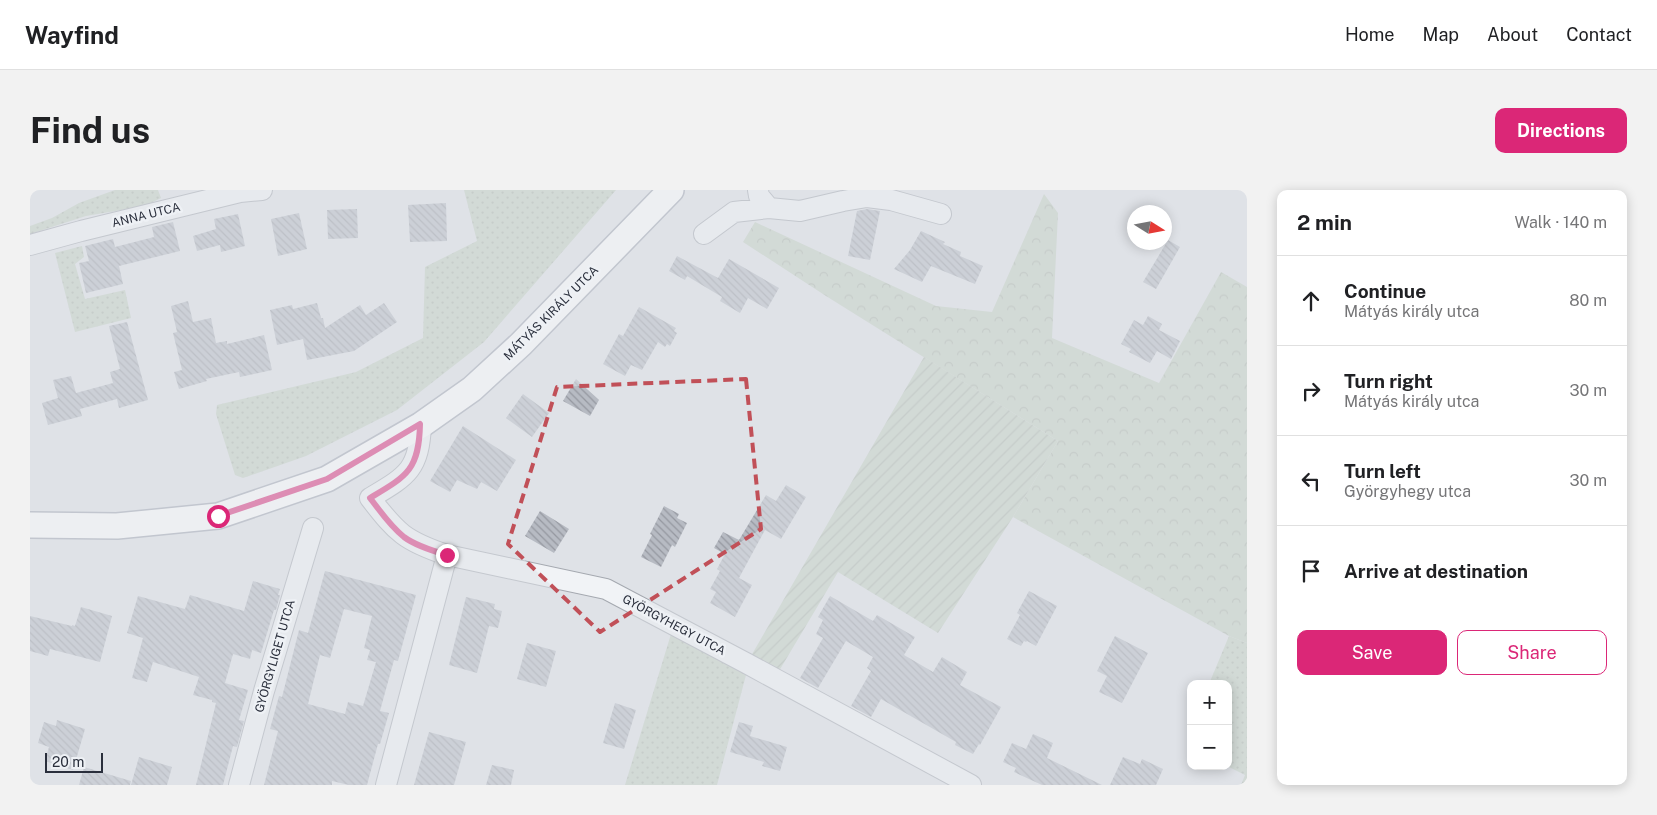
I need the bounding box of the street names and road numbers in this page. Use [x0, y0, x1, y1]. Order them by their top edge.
street label: ANNA UTCA [110, 200, 182, 230]
street label: MÁTYÁS KIRÁLY UTCA [501, 263, 601, 363]
street label: GYÖRGYHEGY UTCA [620, 592, 728, 658]
street label: GYÖRGYLIGET UTCA [252, 598, 298, 714]

